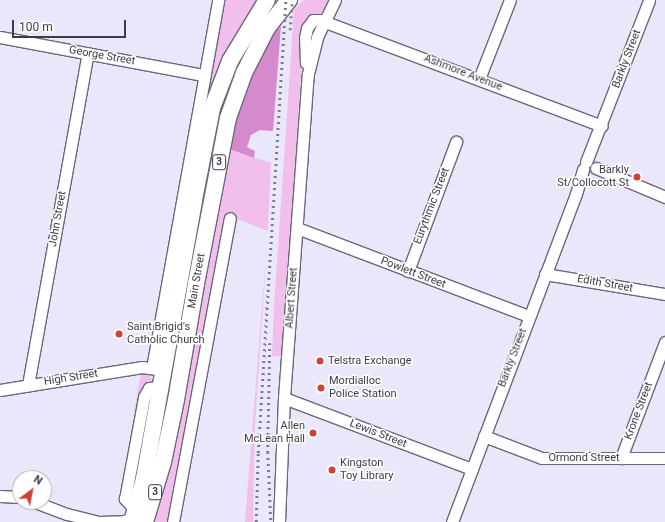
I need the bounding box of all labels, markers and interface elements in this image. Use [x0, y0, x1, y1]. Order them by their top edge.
scale bar [14, 12, 128, 38]
text: 100 m [19, 20, 53, 34]
street label: Barkly Street [610, 28, 644, 90]
street label: George Street [68, 44, 136, 68]
street label: Ashmore Avenue [422, 52, 504, 94]
road number: 3 [212, 154, 226, 170]
place label: Barkly St/Collocott St [557, 164, 629, 190]
street label: Eurythmic Street [411, 166, 453, 246]
marker: Barkly St/Collocott St [632, 172, 642, 182]
street label: John Street [47, 190, 69, 248]
street label: Main Street [186, 252, 208, 310]
street label: Powlett Street [378, 254, 448, 292]
street label: Albert Street [283, 267, 301, 329]
street label: Edith Street [576, 273, 634, 295]
place label: Saint Brigid's Catholic Church [127, 321, 205, 347]
street label: Barkly Street [496, 327, 530, 389]
marker: Saint Brigid's Catholic Church [114, 329, 124, 339]
place label: Telstra Exchange [328, 354, 412, 368]
marker: Telstra Exchange [315, 356, 325, 366]
street label: High Street [43, 367, 99, 389]
place label: Mordialloc Police Station [329, 375, 397, 401]
street label: Krone Street [622, 380, 656, 442]
marker: Mordialloc Police Station [316, 383, 326, 393]
street label: Lewis Street [348, 417, 408, 451]
place label: Allen McLean Hall [244, 420, 305, 446]
marker: Allen McLean Hall [308, 428, 318, 438]
street label: Ormond Street [548, 451, 620, 465]
place label: Kingston Toy Library [340, 457, 393, 483]
marker: Kingston Toy Library [327, 465, 337, 475]
north arrow [12, 470, 52, 510]
text: N [31, 473, 45, 488]
road number: 3 [148, 484, 162, 500]

